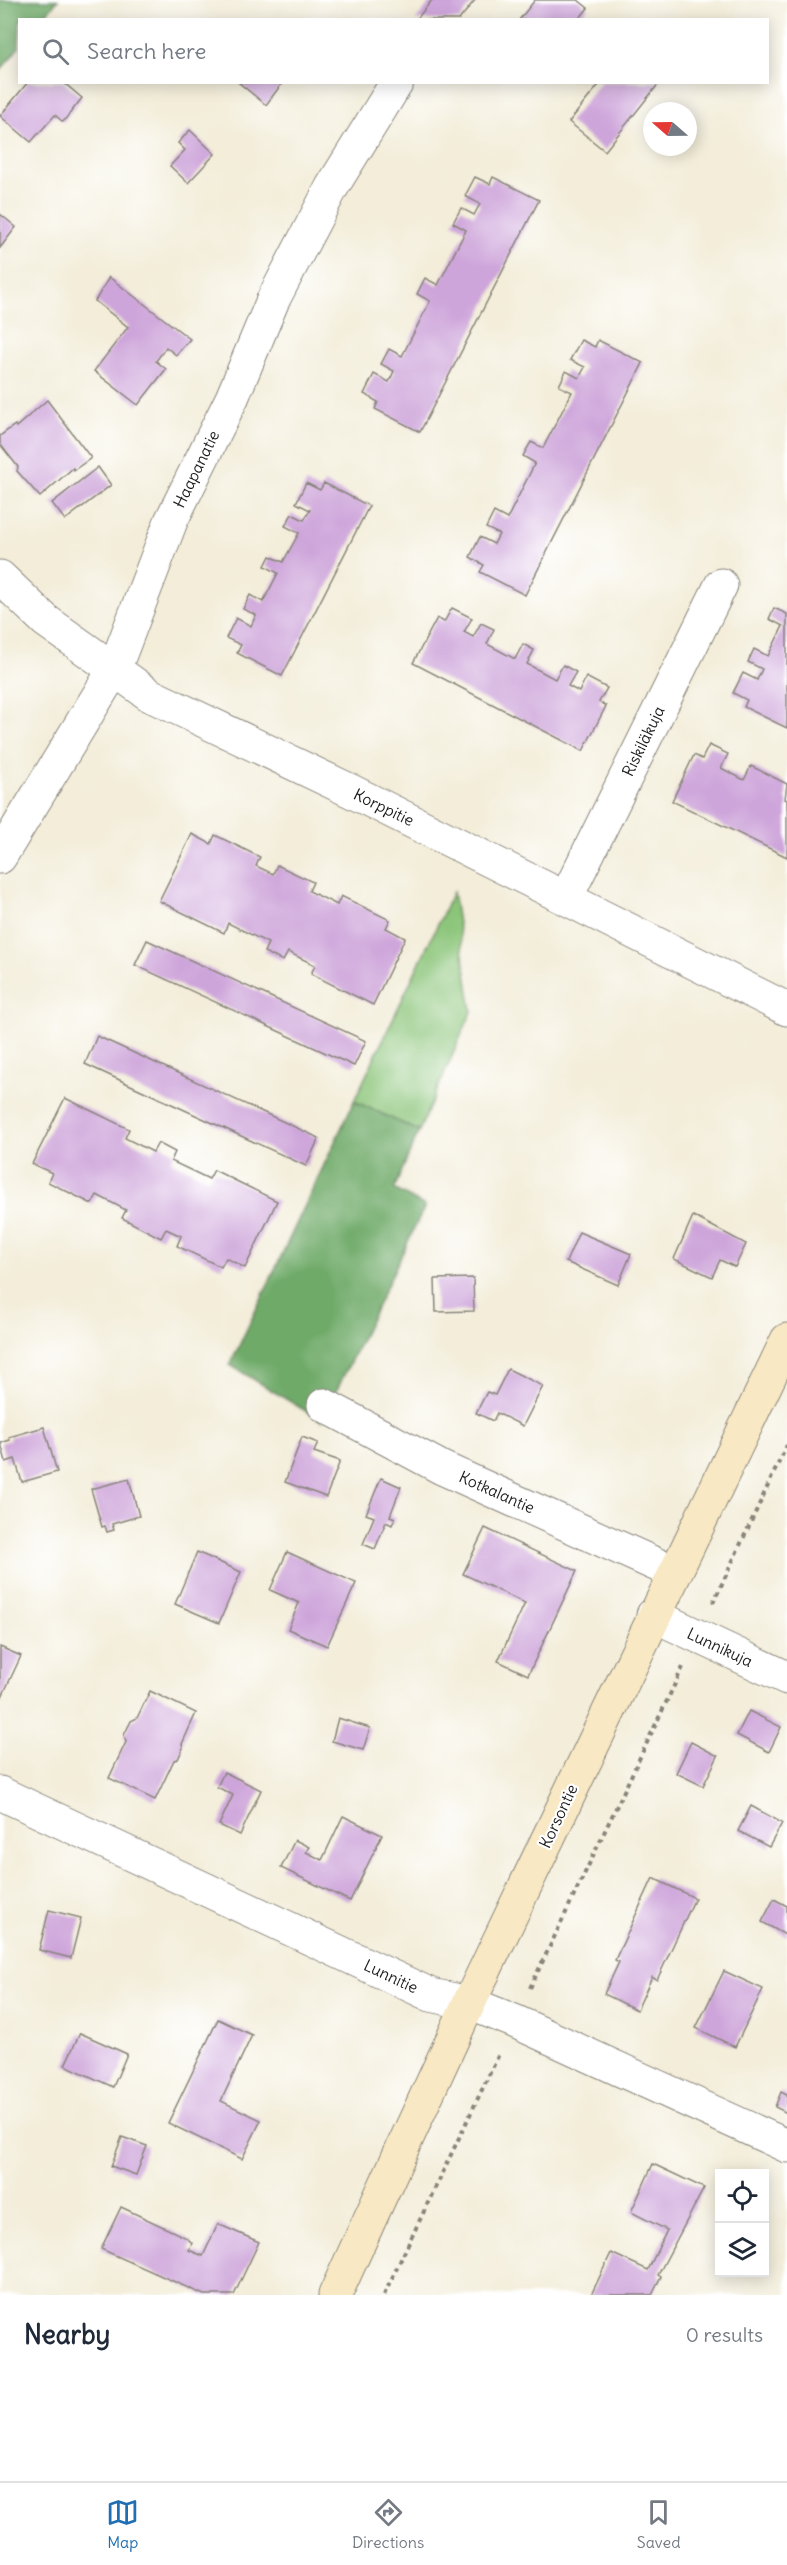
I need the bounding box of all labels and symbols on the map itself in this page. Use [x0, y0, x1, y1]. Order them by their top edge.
north arrow [643, 102, 697, 156]
street label: Haapanatie [169, 427, 223, 511]
street label: Riskiläkuja [617, 703, 669, 779]
street label: Korppitie [351, 784, 417, 830]
street label: Kotkalantie [456, 1466, 538, 1518]
street label: Lunnikuja [684, 1623, 756, 1671]
street label: Korsontie [535, 1781, 581, 1851]
street label: Lunnitie [361, 1955, 421, 1997]

